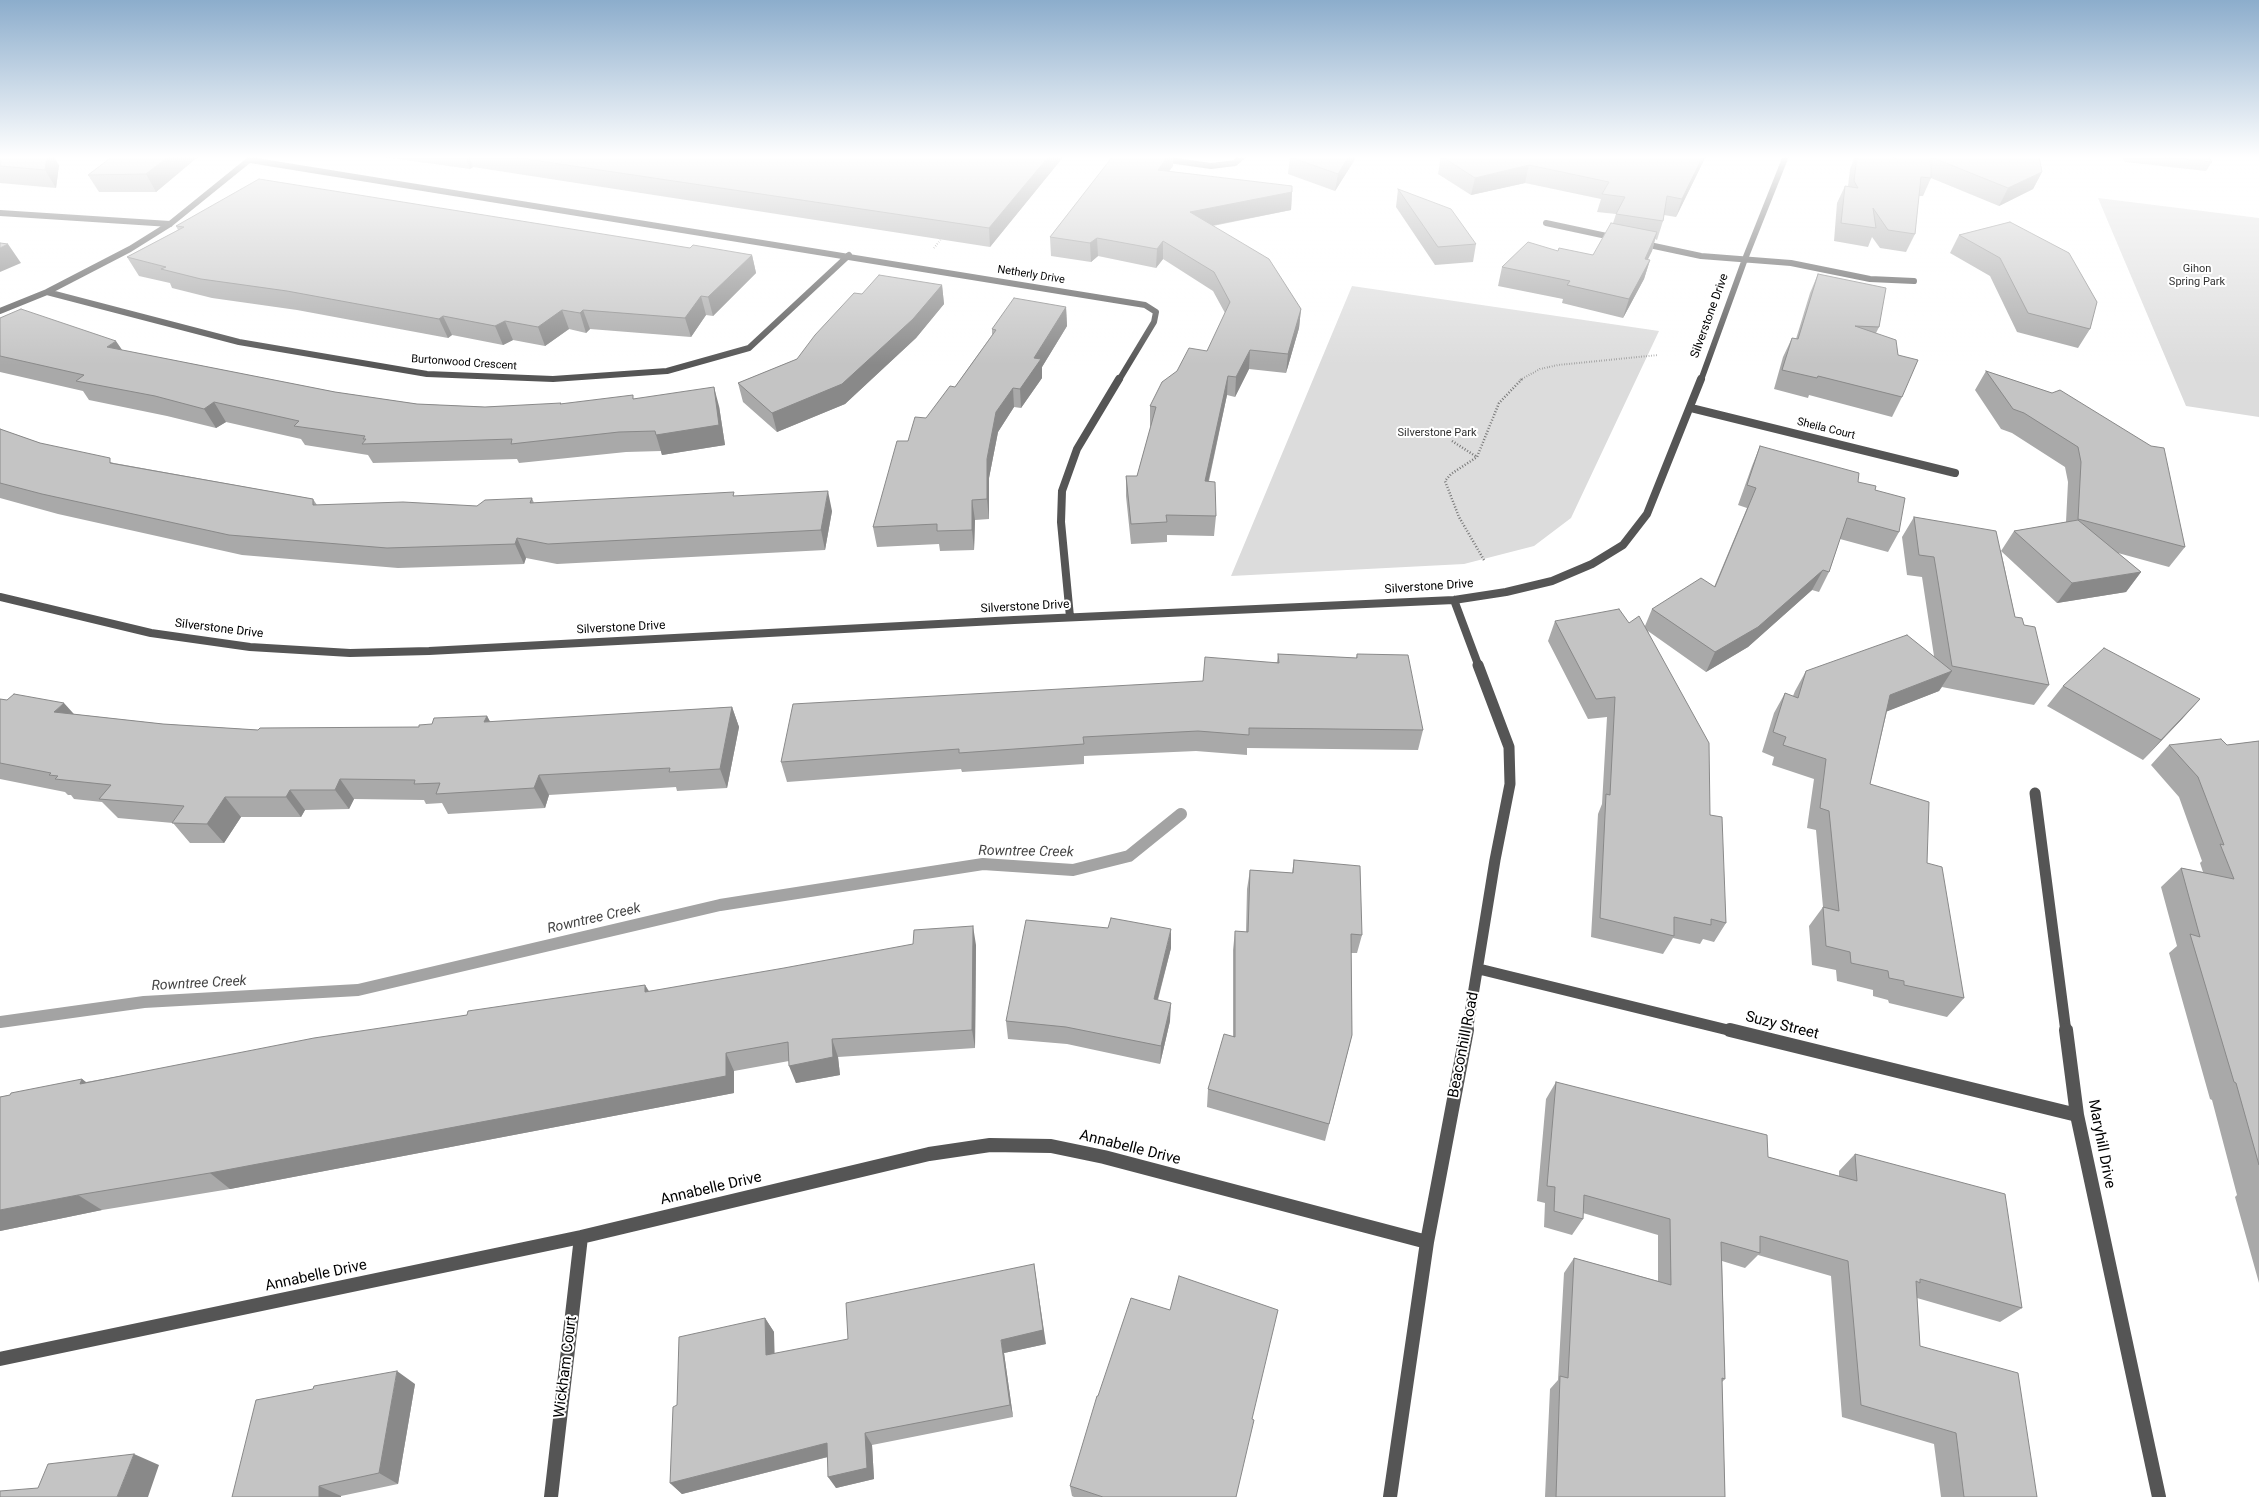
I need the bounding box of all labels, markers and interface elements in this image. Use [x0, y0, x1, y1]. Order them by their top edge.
park label: Gihon Spring Park [2169, 262, 2225, 288]
street label: Netherly Drive [996, 263, 1066, 287]
street label: Silverstone Drive [1688, 272, 1732, 360]
street label: Burtonwood Crescent [411, 353, 517, 373]
street label: Sheila Court [1796, 415, 1856, 443]
park label: Silverstone Park [1398, 426, 1476, 440]
street label: Silverstone Drive [1384, 577, 1474, 597]
street label: Silverstone Drive [980, 597, 1070, 617]
street label: Silverstone Drive [174, 616, 264, 642]
street label: Silverstone Drive [576, 618, 666, 638]
water label: Rowntree Creek [978, 843, 1074, 861]
water label: Rowntree Creek [546, 900, 642, 938]
water label: Rowntree Creek [151, 973, 247, 995]
street label: Beaconhill Road [1445, 991, 1483, 1099]
street label: Suzy Street [1743, 1008, 1821, 1044]
street label: Maryhill Drive [2084, 1098, 2118, 1190]
street label: Annabelle Drive [1078, 1127, 1182, 1169]
street label: Annabelle Drive [659, 1169, 763, 1209]
street label: Annabelle Drive [263, 1256, 369, 1296]
street label: Wickham Court [551, 1315, 581, 1419]

